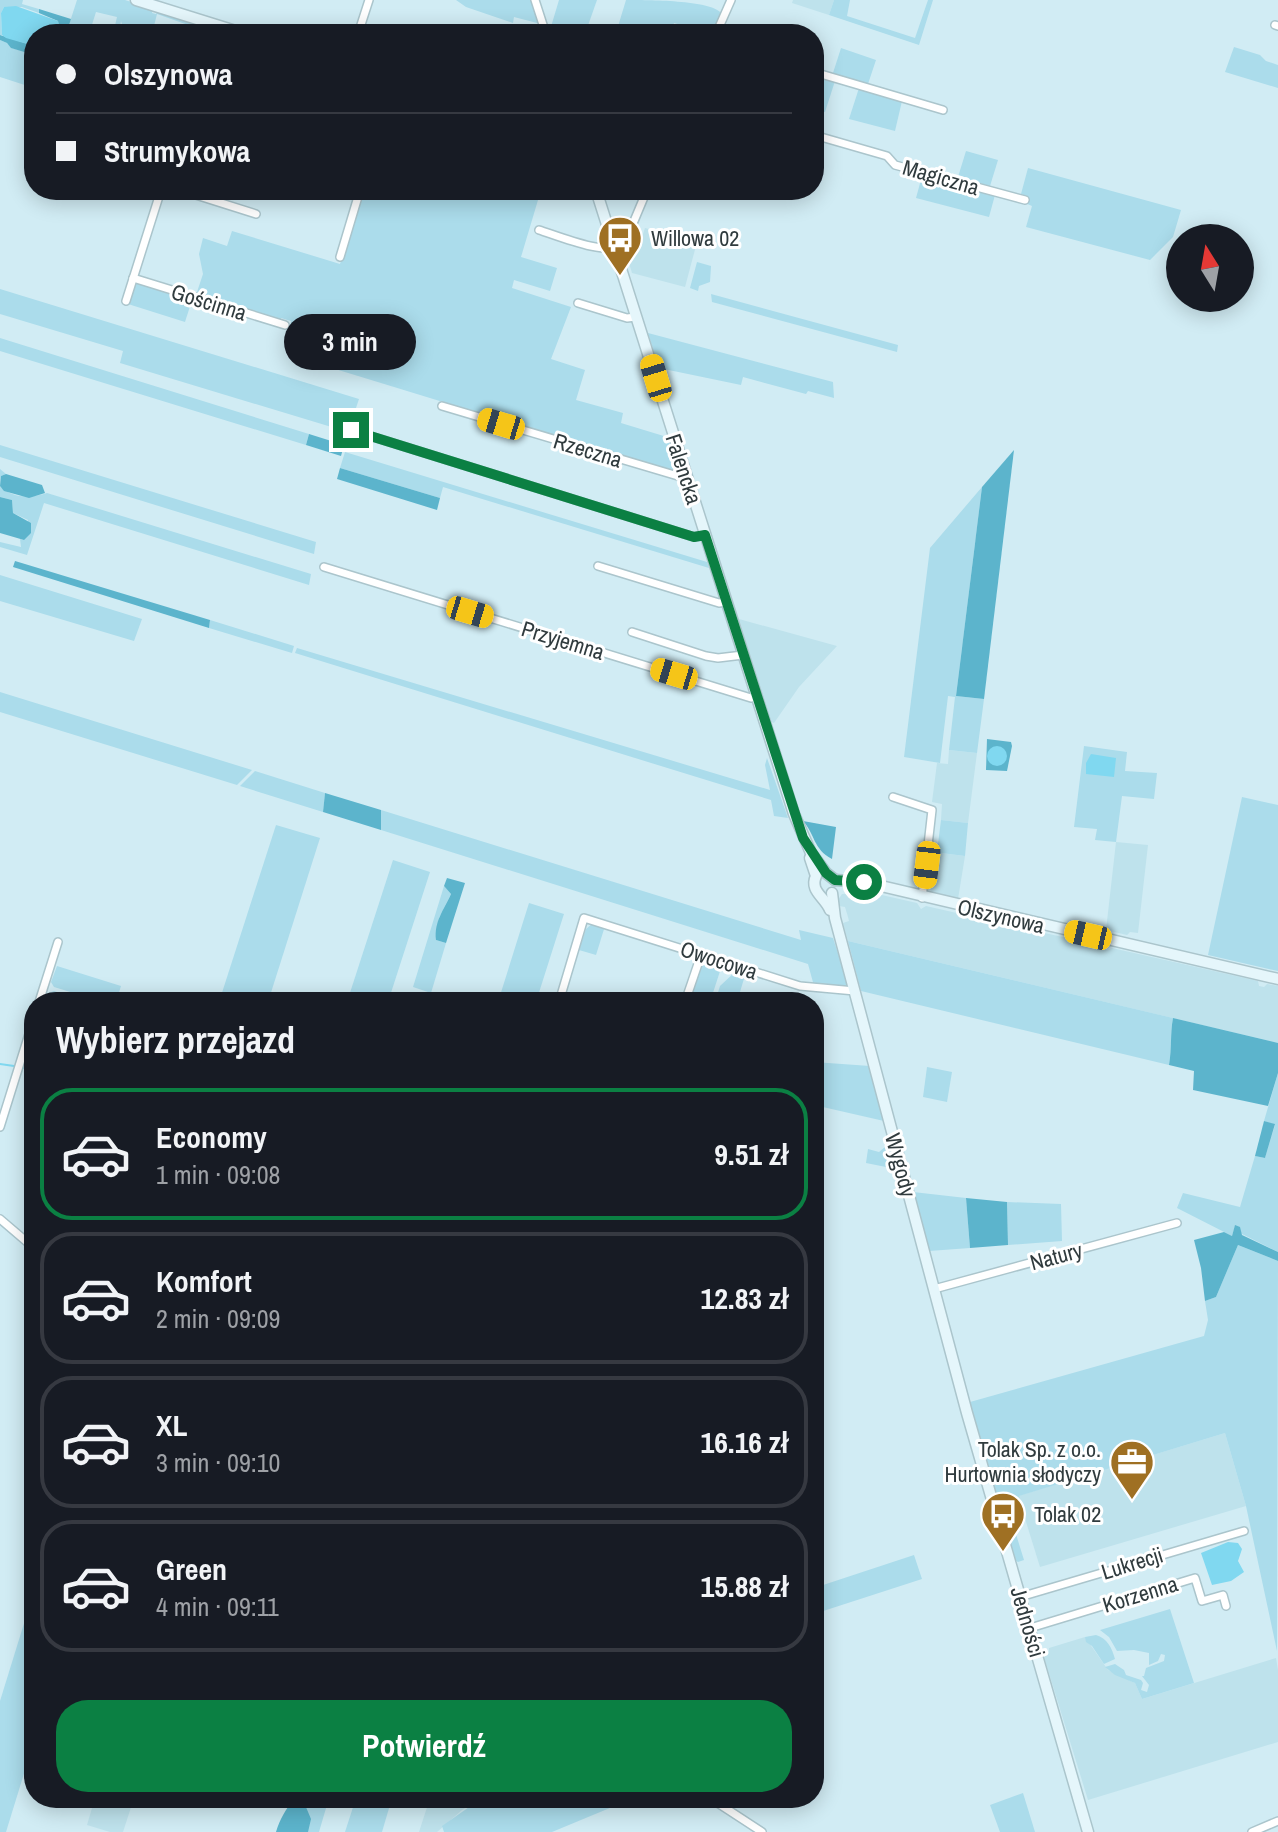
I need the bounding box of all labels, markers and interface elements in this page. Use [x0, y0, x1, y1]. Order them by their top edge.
text: Olszynowa [104, 54, 233, 94]
text: Strumykowa [104, 131, 250, 171]
street label: Magiczna [899, 152, 983, 202]
bus stop icon: Willowa 02 [596, 214, 644, 277]
place label: Willowa 02 [651, 223, 739, 253]
north arrow [1166, 224, 1254, 312]
map controls [1166, 224, 1254, 312]
street label: Gościnna [168, 276, 250, 328]
callout: 3 min [285, 314, 417, 370]
text: 3 min [322, 324, 378, 359]
car [638, 352, 674, 404]
car [475, 406, 527, 442]
route end [333, 412, 369, 448]
street label: Rzeczna [550, 425, 626, 475]
street label: Falencka [659, 430, 709, 508]
car [444, 594, 496, 630]
street label: Przyjemna [518, 613, 608, 667]
car [648, 656, 700, 692]
car [912, 840, 942, 890]
route start [846, 864, 882, 900]
street label: Olszynowa [955, 891, 1047, 941]
car [1062, 918, 1114, 952]
street label: Owocowa [677, 933, 761, 987]
text: Wybierz przejazd [56, 1016, 295, 1064]
text: Economy [156, 1117, 267, 1157]
icon: car [60, 1118, 132, 1190]
street label: Wygody [878, 1130, 924, 1200]
text: 9.51 zł [714, 1134, 788, 1174]
text: 1 min · 09:08 [156, 1157, 280, 1192]
street label: Natury [1026, 1235, 1086, 1277]
text: Komfort [156, 1261, 252, 1301]
icon: car [60, 1262, 132, 1334]
text: 12.83 zł [700, 1278, 788, 1318]
text: 2 min · 09:09 [156, 1301, 280, 1336]
text: XL [156, 1405, 187, 1445]
icon: car [60, 1406, 132, 1478]
text: 16.16 zł [700, 1422, 788, 1462]
place label: Tolak Sp. z o.o. Hurtownia słodyczy [945, 1434, 1101, 1489]
office icon: Tolak Sp. z o.o. Hurtownia słodyczy [1108, 1438, 1156, 1501]
text: 3 min · 09:10 [156, 1445, 280, 1480]
bus stop icon: Tolak 02 [979, 1490, 1027, 1553]
place label: Tolak 02 [1034, 1499, 1101, 1529]
street label: Lukrecji [1097, 1539, 1167, 1587]
text: Green [156, 1549, 227, 1589]
icon: car [60, 1550, 132, 1622]
text: 15.88 zł [700, 1566, 788, 1606]
street label: Korzenna [1099, 1568, 1181, 1620]
street label: Jedności [1004, 1583, 1052, 1661]
text: 4 min · 09:11 [156, 1589, 279, 1624]
button: Potwierdź [56, 1700, 792, 1792]

